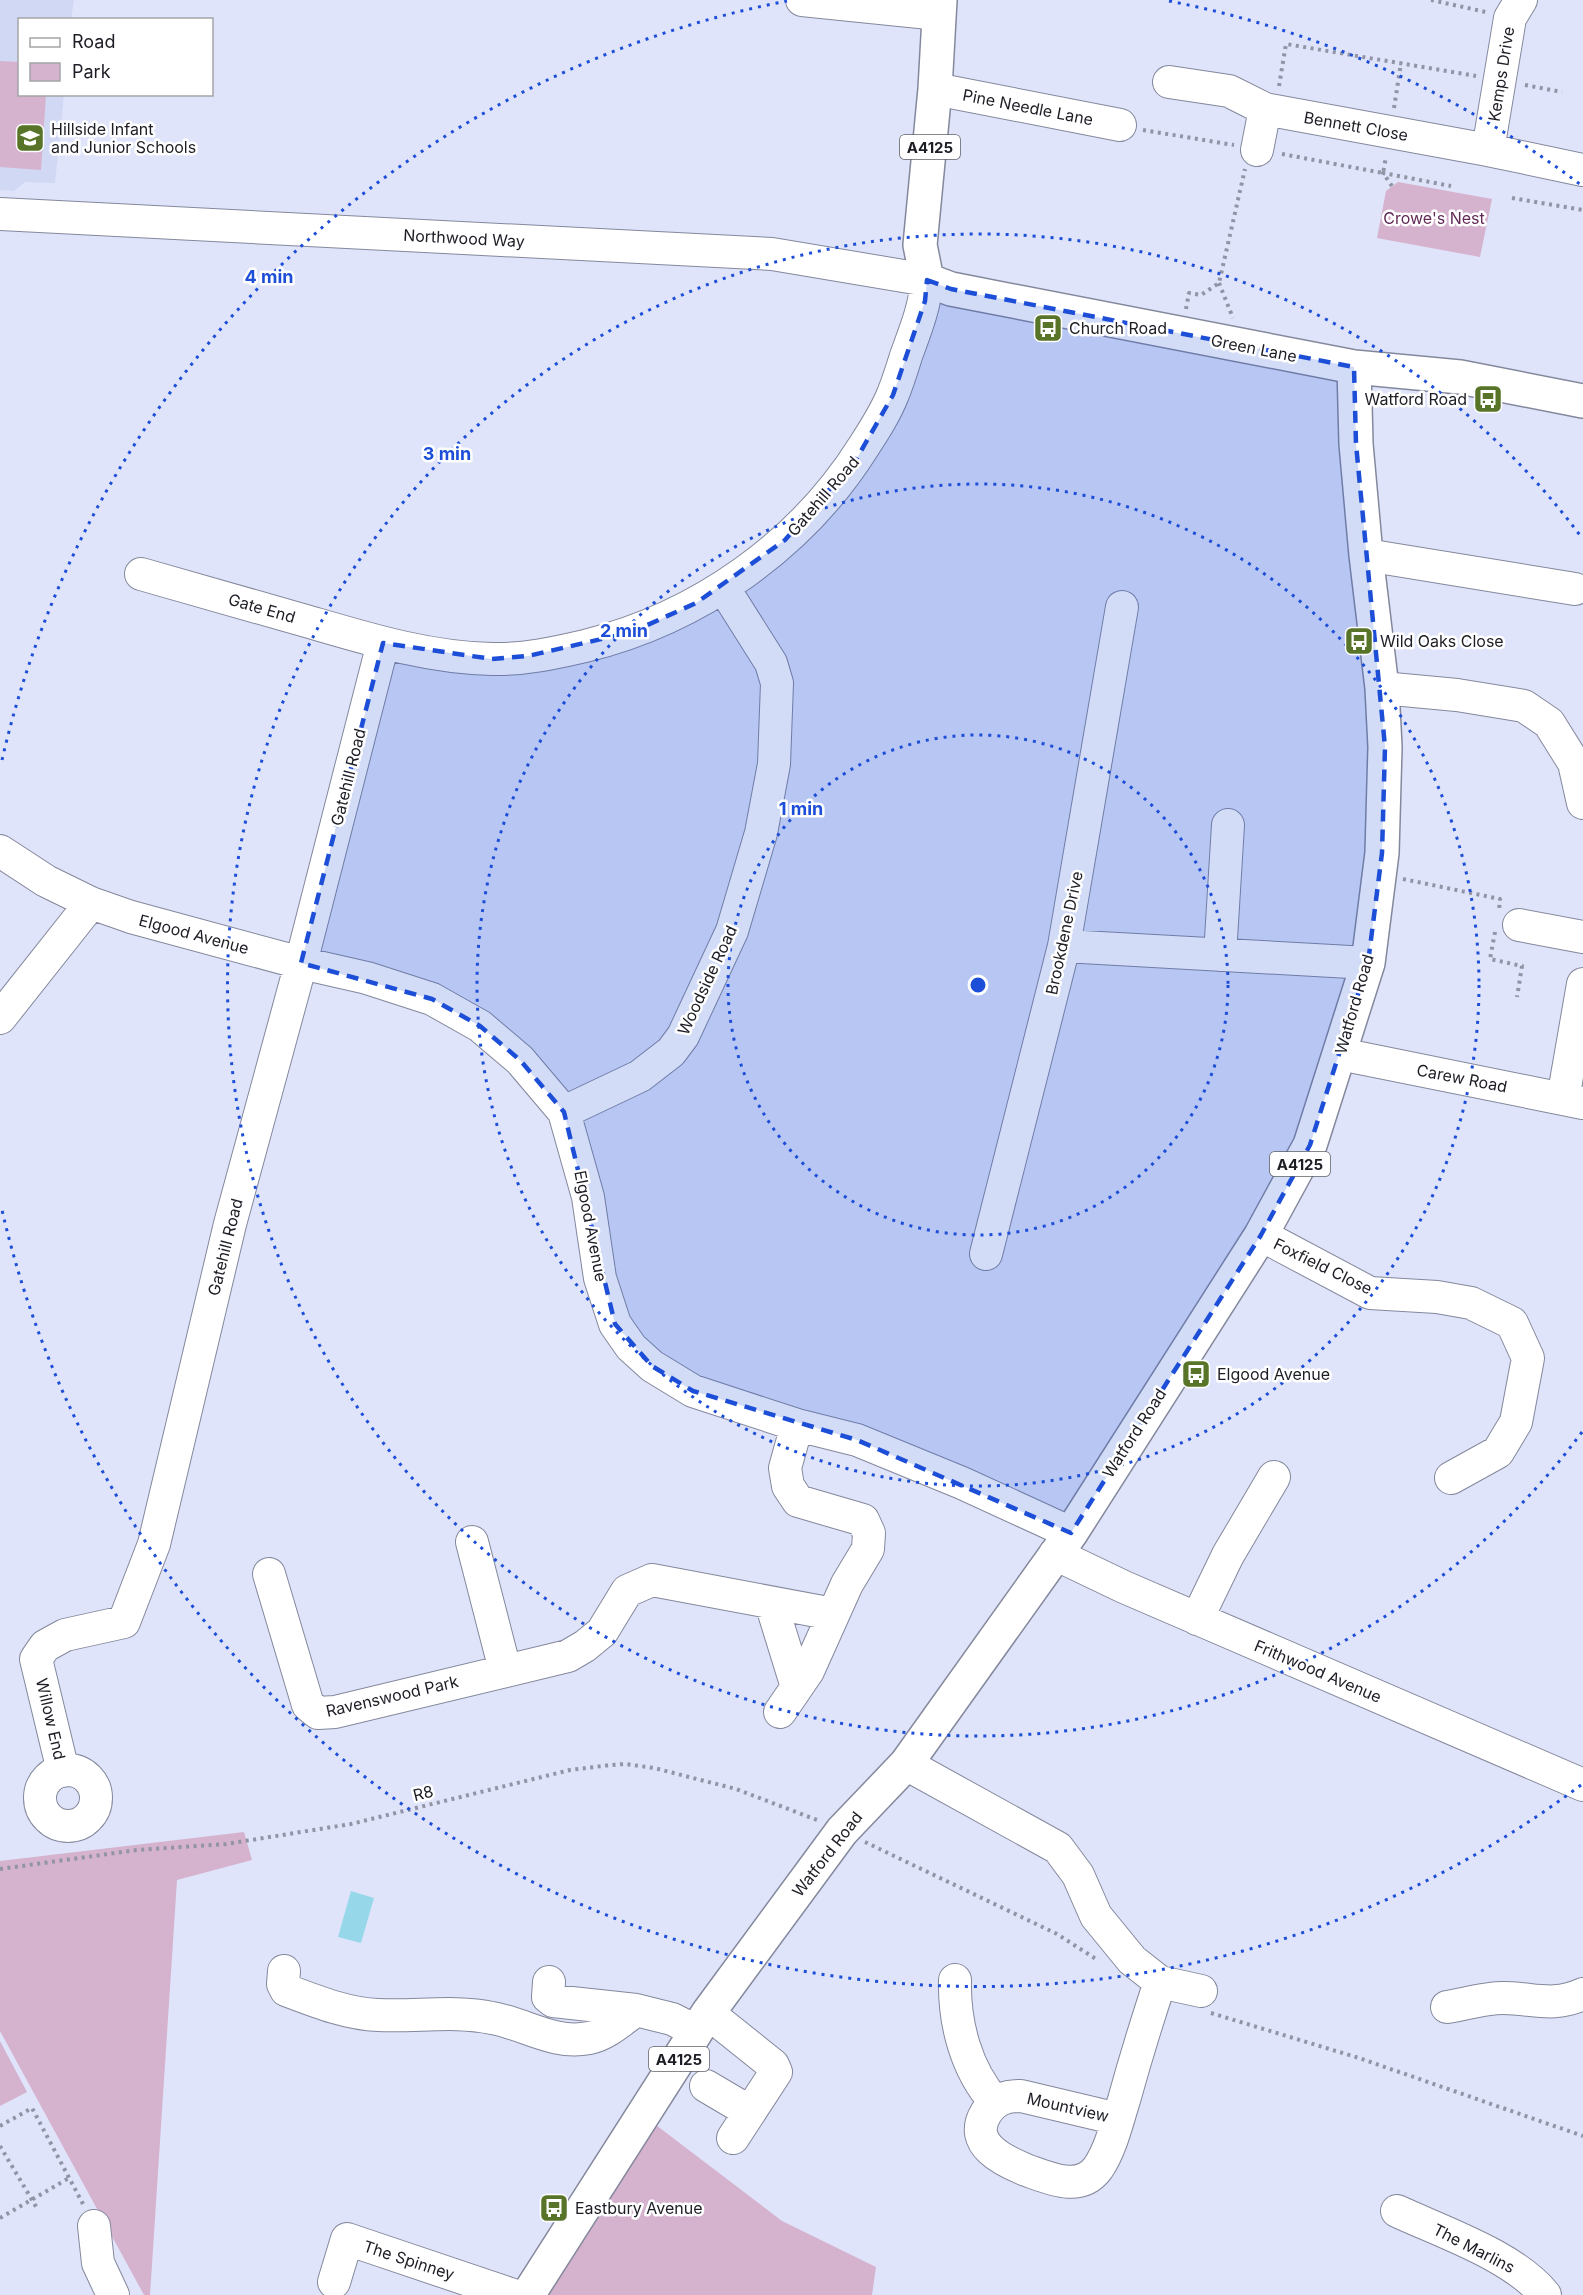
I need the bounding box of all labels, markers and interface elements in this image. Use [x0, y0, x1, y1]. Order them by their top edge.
legend [18, 18, 213, 96]
street label: Kemps Drive [1484, 25, 1518, 123]
text: Road [72, 31, 115, 52]
text: Park [72, 61, 111, 82]
street label: Pine Needle Lane [961, 85, 1095, 129]
street label: Bennett Close [1302, 107, 1410, 145]
place label: Hillside Infant and Junior Schools [51, 119, 196, 157]
school or university icon: Hillside Infant and Junior Schools [14, 122, 46, 154]
road number: A4125 [900, 135, 960, 159]
park label: Crowe's Nest [1383, 208, 1485, 228]
street label: Northwood Way [403, 225, 525, 251]
text: 4 min [245, 266, 293, 287]
bus stop icon: Church Road [1032, 312, 1064, 344]
place label: Church Road [1069, 318, 1167, 338]
street label: Green Lane [1209, 330, 1299, 366]
bus stop icon: Watford Road [1472, 383, 1504, 415]
place label: Watford Road [1365, 389, 1467, 409]
text: 3 min [423, 443, 471, 464]
street label: Gatehill Road [783, 452, 863, 540]
street label: Gate End [226, 589, 298, 627]
text: 2 min [600, 620, 648, 641]
bus stop icon: Wild Oaks Close [1343, 625, 1375, 657]
place label: Wild Oaks Close [1380, 631, 1504, 651]
street label: Gatehill Road [326, 726, 370, 828]
text: 1 min [779, 798, 823, 819]
street label: Brookdene Drive [1041, 869, 1087, 997]
street label: Elgood Avenue [137, 910, 251, 958]
street label: Woodside Road [673, 922, 741, 1038]
street label: Watford Road [1330, 952, 1378, 1056]
centre of rings [968, 975, 988, 995]
street label: Carew Road [1415, 1059, 1509, 1097]
road number: A4125 [1270, 1152, 1330, 1176]
street label: Elgood Avenue [570, 1169, 612, 1283]
street label: Gatehill Road [203, 1196, 247, 1298]
street label: Foxfield Close [1270, 1233, 1376, 1299]
bus stop icon: Elgood Avenue [1180, 1358, 1212, 1390]
place label: Elgood Avenue [1217, 1364, 1330, 1384]
street label: Watford Road [1098, 1385, 1170, 1481]
street label: Frithwood Avenue [1251, 1635, 1385, 1707]
street label: Ravenswood Park [324, 1671, 460, 1721]
street label: Willow End [32, 1676, 70, 1762]
street label: R8 [411, 1781, 435, 1805]
street label: Watford Road [788, 1807, 866, 1901]
road number: A4125 [649, 2047, 709, 2071]
street label: Mountview [1025, 2088, 1111, 2126]
bus stop icon: Eastbury Avenue [538, 2192, 570, 2224]
place label: Eastbury Avenue [575, 2198, 703, 2218]
street label: The Marlins [1430, 2219, 1518, 2277]
street label: The Spinney [361, 2236, 457, 2284]

